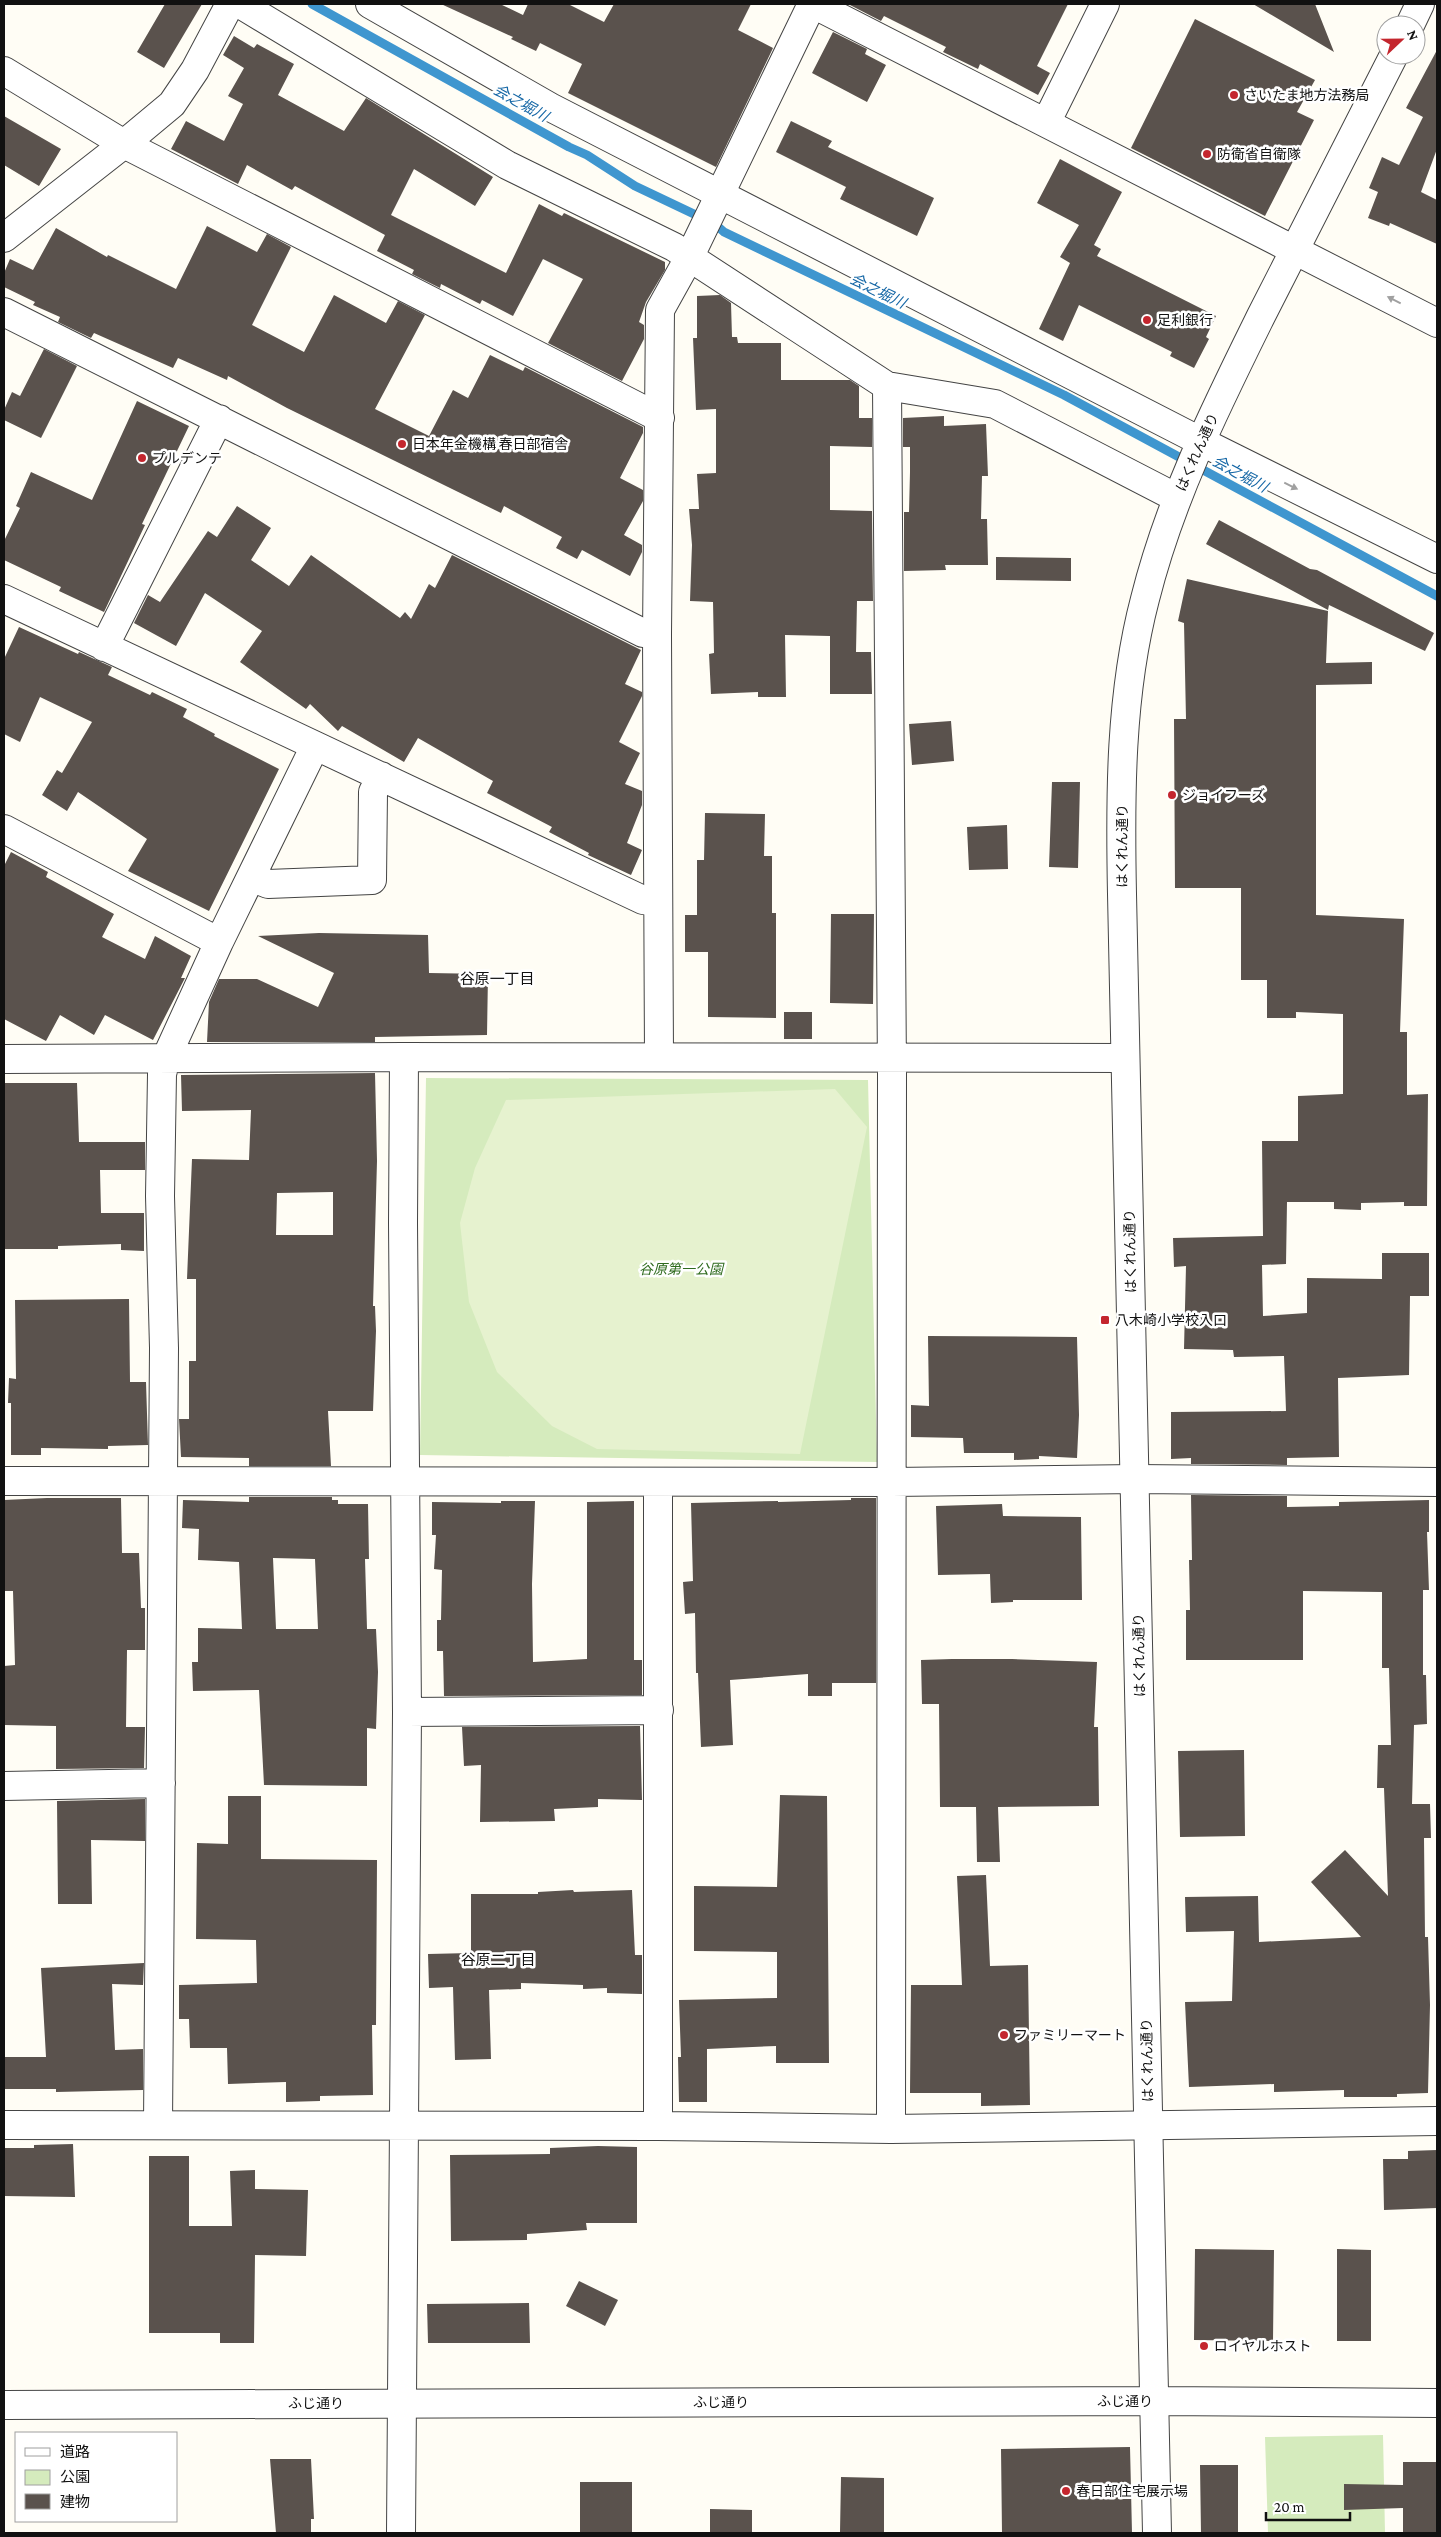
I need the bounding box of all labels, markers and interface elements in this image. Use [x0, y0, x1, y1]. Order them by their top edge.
north arrow [1376, 15, 1426, 65]
text: N [1404, 28, 1422, 43]
water label: 会之堀川 [491, 81, 553, 126]
place label: さいたま地方法務局 [1244, 87, 1370, 103]
marker: さいたま地方法務局 [1228, 89, 1240, 101]
place label: 防衛省自衛隊 [1217, 146, 1301, 162]
marker: 防衛省自衛隊 [1201, 148, 1213, 160]
water label: 会之堀川 [848, 271, 910, 312]
one-way arrow [1387, 296, 1401, 304]
place label: 足利銀行 [1157, 312, 1213, 328]
marker: 足利銀行 [1141, 314, 1153, 326]
street label: はくれん通り [1173, 410, 1221, 494]
place label: 日本年金機構 春日部宿舎 [412, 436, 569, 452]
marker: 日本年金機構 春日部宿舎 [396, 438, 408, 450]
place label: プルデンテ [152, 450, 222, 466]
marker: プルデンテ [136, 452, 148, 464]
water label: 会之堀川 [1210, 453, 1272, 496]
one-way arrow [1284, 482, 1298, 490]
place label: ジョイフーズ [1182, 787, 1265, 803]
marker: ジョイフーズ [1166, 789, 1178, 801]
street label: はくれん通り [1114, 804, 1130, 888]
district label: 谷原一丁目 [459, 971, 535, 987]
street label: はくれん通り [1121, 1209, 1139, 1293]
park label: 谷原第一公園 [639, 1261, 725, 1277]
place label: 八木崎小学校入口 [1115, 1312, 1227, 1328]
marker: 八木崎小学校入口 [1099, 1314, 1111, 1326]
street label: はくれん通り [1130, 1613, 1148, 1697]
district label: 谷原二丁目 [460, 1952, 536, 1968]
street label: はくれん通り [1138, 2018, 1156, 2102]
place label: ファミリーマート [1014, 2027, 1126, 2043]
marker: ファミリーマート [998, 2029, 1010, 2041]
place label: ロイヤルホスト [1214, 2338, 1312, 2354]
marker: ロイヤルホスト [1198, 2340, 1210, 2352]
street label: ふじ通り [1097, 2393, 1153, 2409]
street label: ふじ通り [693, 2394, 749, 2410]
street label: ふじ通り [288, 2395, 344, 2411]
legend [15, 2432, 178, 2522]
text: 道路 [60, 2444, 90, 2460]
text: 公園 [60, 2469, 90, 2485]
place label: 春日部住宅展示場 [1076, 2483, 1188, 2499]
marker: 春日部住宅展示場 [1060, 2485, 1072, 2497]
scale bar [1266, 2490, 1350, 2522]
text: 建物 [60, 2494, 90, 2510]
text: 20 m [1274, 2499, 1305, 2515]

